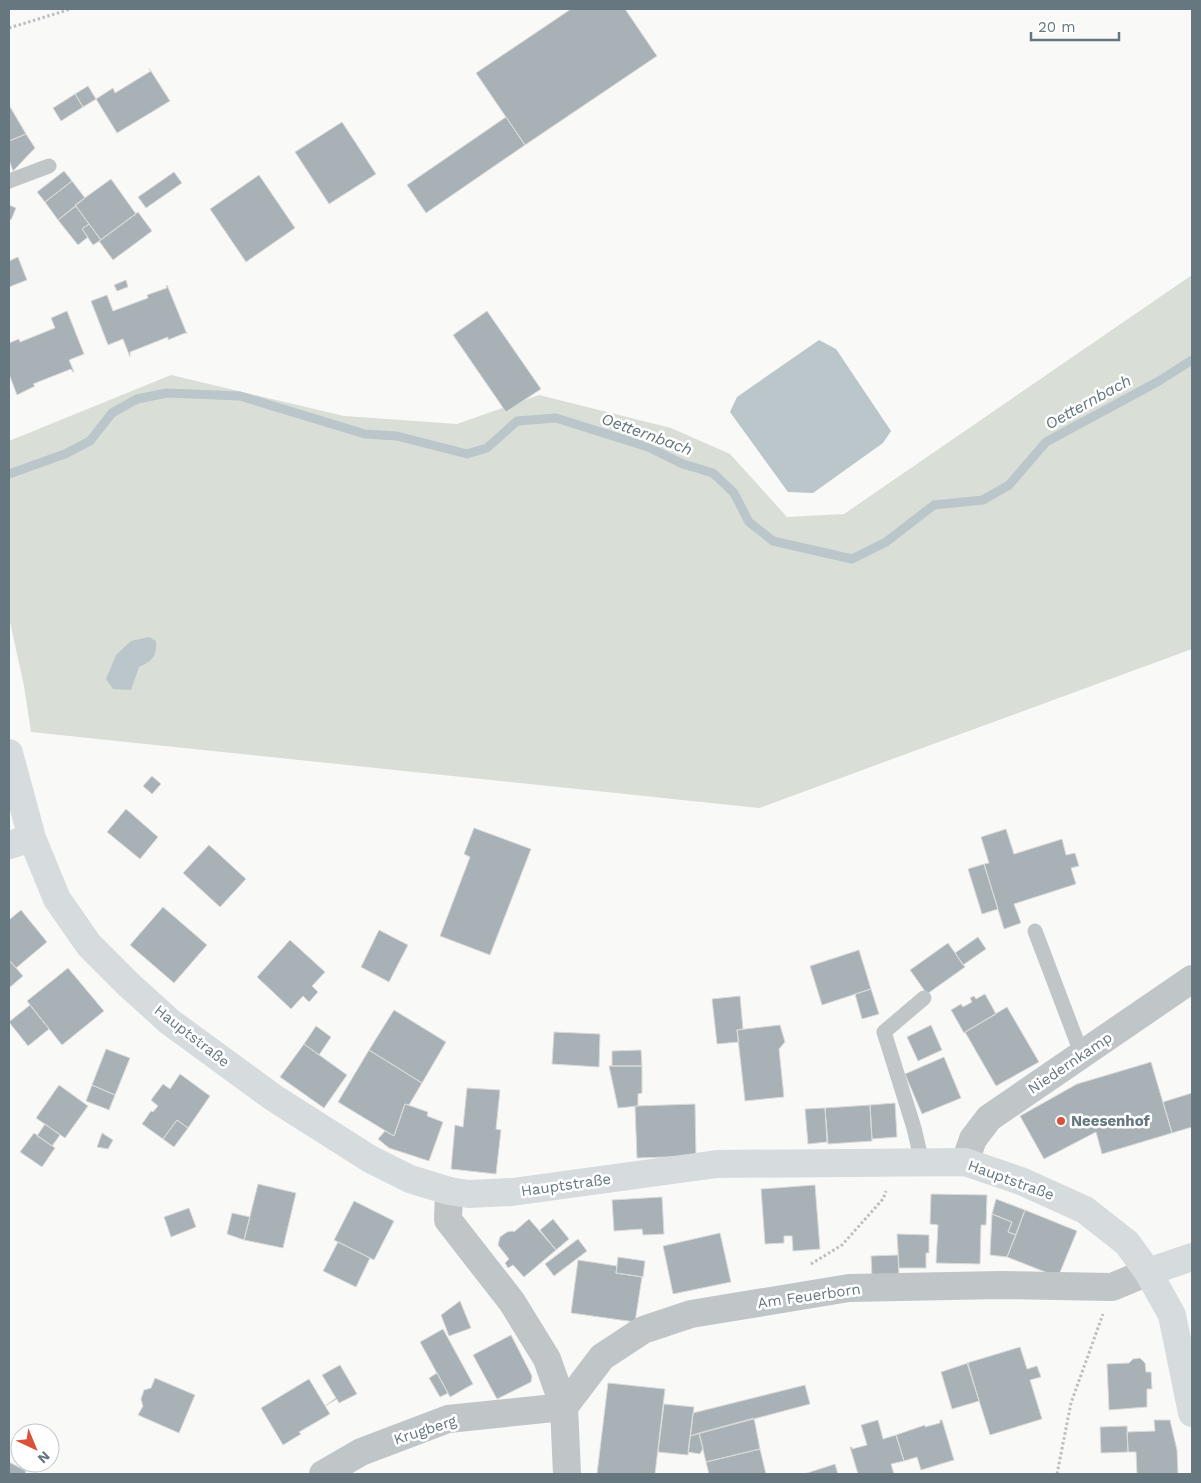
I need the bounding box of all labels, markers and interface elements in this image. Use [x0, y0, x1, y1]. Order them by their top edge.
scale bar [1031, 10, 1118, 42]
text: 20 m [1038, 18, 1076, 36]
water label: Oetternbach [1042, 371, 1134, 433]
water label: Oetternbach [599, 409, 695, 459]
street label: Hauptstraße [151, 1001, 233, 1071]
street label: Niedernkamp [1024, 1028, 1116, 1098]
place label: Neesenhof [1071, 1112, 1151, 1130]
marker: Neesenhof [1055, 1115, 1067, 1127]
street label: Hauptstraße [965, 1156, 1057, 1204]
street label: Hauptstraße [520, 1170, 612, 1200]
street label: Am Feuerborn [756, 1280, 862, 1312]
street label: Krugberg [391, 1411, 459, 1449]
north arrow [10, 1423, 60, 1473]
text: N [35, 1448, 53, 1467]

